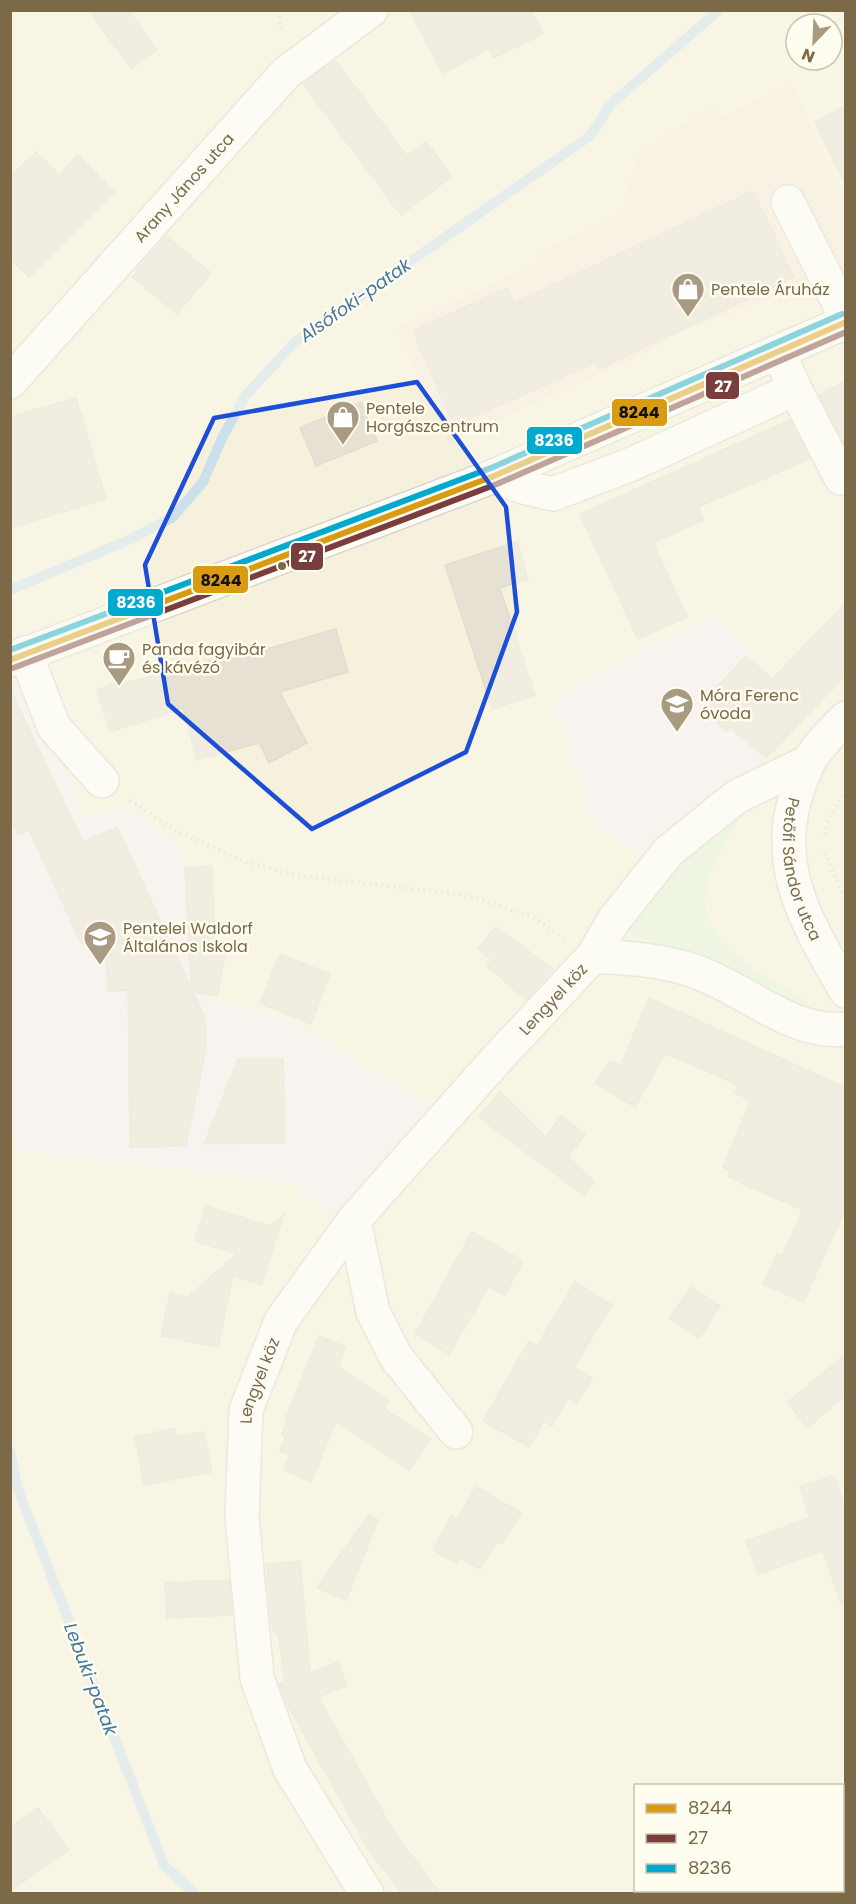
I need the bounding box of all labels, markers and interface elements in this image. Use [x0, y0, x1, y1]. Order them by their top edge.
north arrow [784, 12, 844, 72]
text: N [798, 42, 818, 68]
street label: Arany János utca [129, 127, 239, 247]
water label: Alsófoki-patak [293, 252, 416, 348]
shop icon: Pentele Áruház [670, 271, 706, 318]
place label: Pentele Áruház [711, 278, 830, 301]
line badge: 27 [705, 371, 740, 400]
text: 27 [714, 375, 732, 398]
place label: Pentele Horgászcentrum [366, 397, 499, 438]
line badge: 8244 [611, 398, 668, 427]
shop icon: Pentele Horgászcentrum [325, 399, 361, 446]
text: 8244 [618, 401, 660, 424]
line badge: 8236 [526, 426, 583, 455]
text: 8236 [534, 429, 574, 452]
line badge: 27 [290, 542, 324, 571]
text: 27 [298, 545, 316, 568]
unlabelled marker [276, 560, 288, 572]
line badge: 8244 [192, 565, 249, 594]
text: 8244 [200, 569, 242, 592]
line badge: 8236 [107, 588, 164, 617]
text: 8236 [116, 591, 156, 614]
place label: Panda fagyibár és kávézó [142, 638, 266, 679]
cafe icon: Panda fagyibár és kávézó [101, 640, 137, 687]
place label: Móra Ferenc óvoda [700, 684, 799, 725]
school or university icon: Móra Ferenc óvoda [659, 686, 695, 733]
street label: Petőfi Sándor utca [777, 795, 827, 945]
place label: Pentelei Waldorf Általános Iskola [123, 917, 253, 958]
school or university icon: Pentelei Waldorf Általános Iskola [82, 919, 118, 966]
street label: Lengyel köz [514, 958, 592, 1040]
street label: Lengyel köz [234, 1334, 285, 1424]
water label: Lebuki-patak [58, 1619, 124, 1740]
legend [634, 1784, 844, 1892]
text: 8244 [688, 1795, 732, 1820]
text: 27 [688, 1825, 708, 1850]
text: 8236 [688, 1855, 732, 1880]

